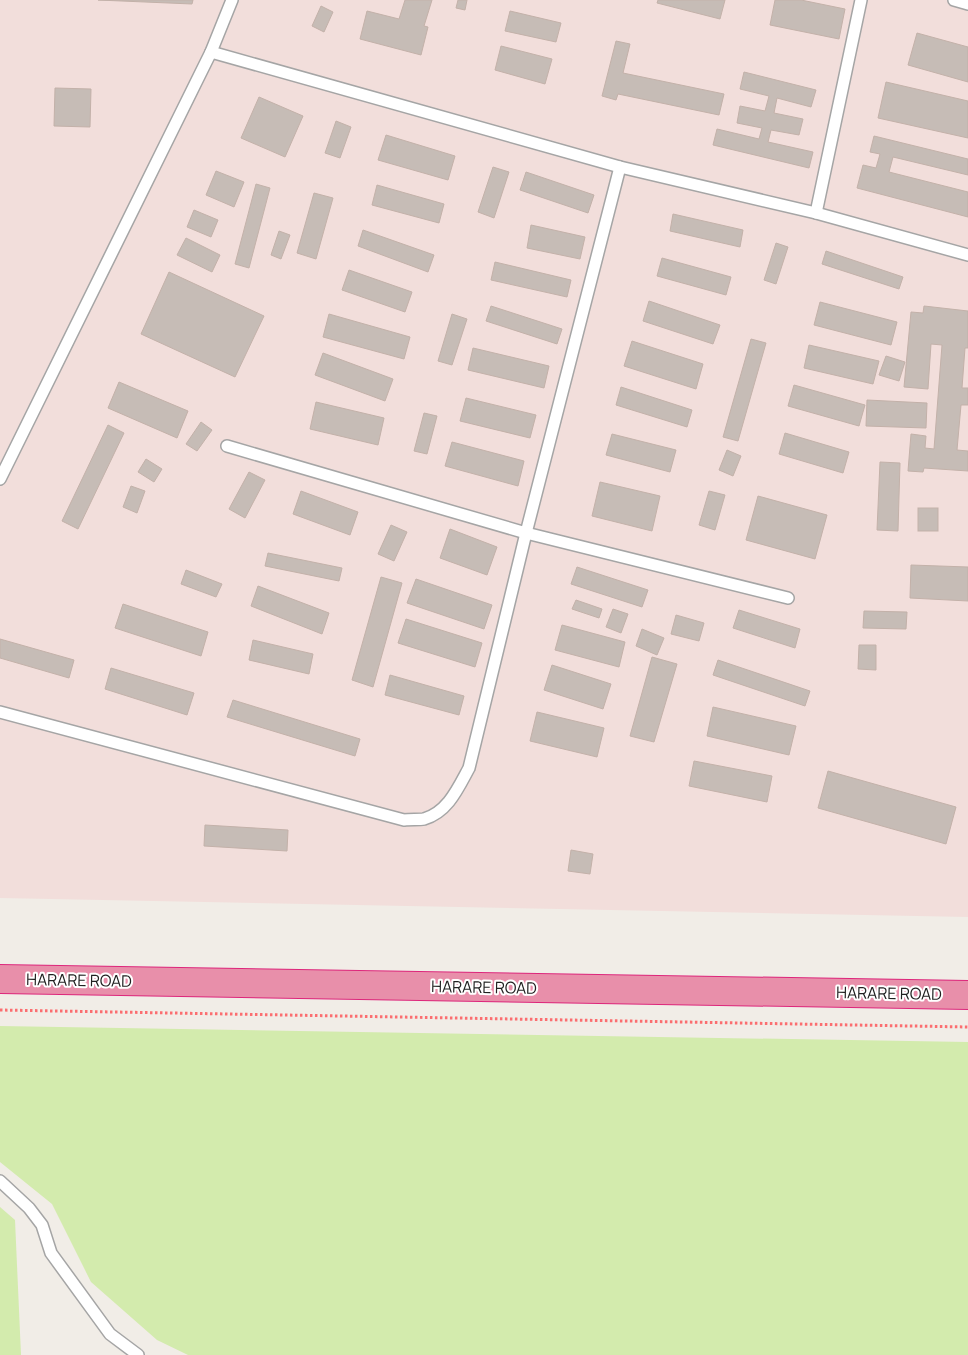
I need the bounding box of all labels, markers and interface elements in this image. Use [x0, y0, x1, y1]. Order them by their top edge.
street label: HARARE ROAD [26, 968, 132, 992]
street label: HARARE ROAD [431, 975, 537, 999]
street label: HARARE ROAD [836, 981, 942, 1005]

